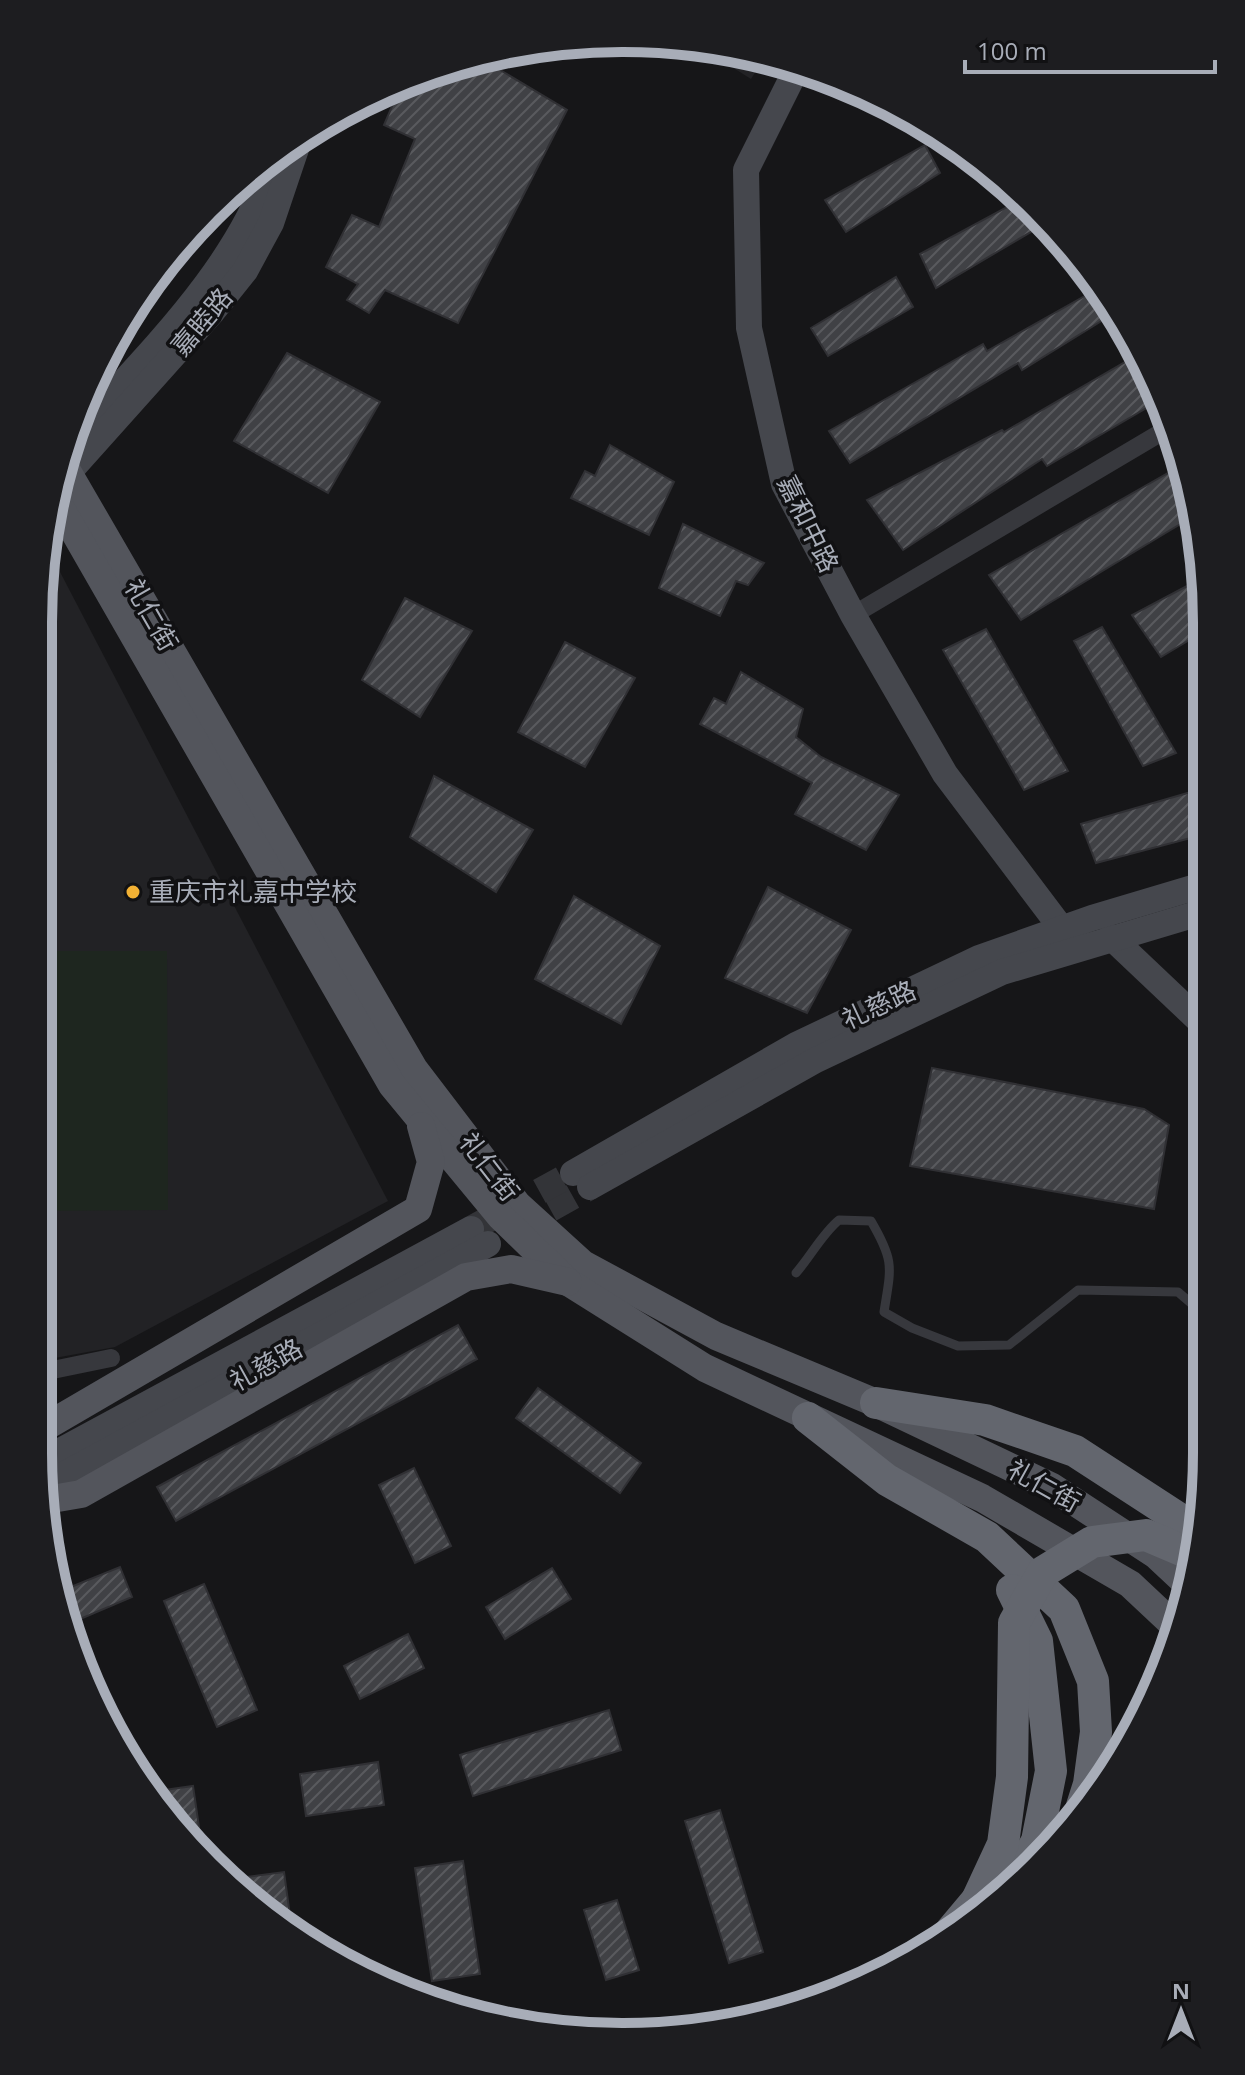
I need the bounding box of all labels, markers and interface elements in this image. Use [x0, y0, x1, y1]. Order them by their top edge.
scale bar [965, 24, 1215, 74]
text: 100 m [977, 34, 1047, 67]
street label: 嘉睦路 [162, 280, 240, 363]
street label: 嘉和中路 [770, 469, 848, 578]
street label: 礼仁街 [117, 572, 187, 657]
place label: 重庆市礼嘉中学校 [149, 873, 357, 909]
marker: 重庆市礼嘉中学校 [124, 883, 142, 901]
street label: 礼慈路 [836, 971, 922, 1037]
street label: 礼仁街 [452, 1125, 528, 1208]
street label: 礼慈路 [223, 1329, 308, 1399]
street label: 礼仁街 [1002, 1450, 1087, 1520]
north arrow [1141, 1971, 1221, 2051]
text: N [1172, 1975, 1190, 2005]

